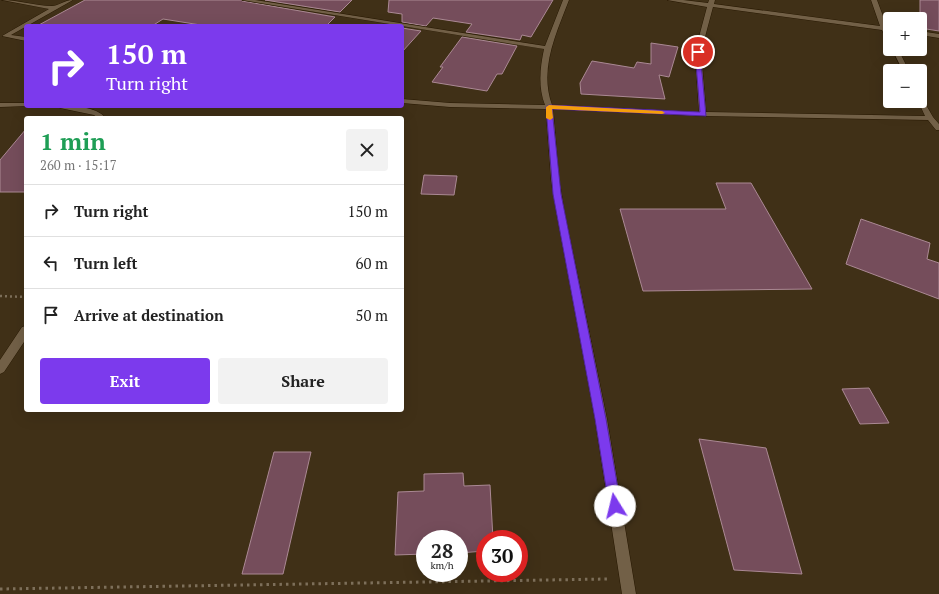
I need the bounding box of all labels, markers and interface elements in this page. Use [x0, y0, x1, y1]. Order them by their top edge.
map controls [883, 12, 927, 108]
button: + [883, 12, 927, 56]
text: 150 m [106, 35, 187, 72]
pin [681, 35, 715, 69]
icon: right [40, 40, 92, 92]
icon: arrive [687, 41, 709, 63]
button: − [883, 64, 927, 108]
text: Turn right [106, 71, 188, 95]
text: 1 min [40, 125, 106, 157]
button: close [346, 129, 388, 171]
text: 260 m · 15:17 [40, 156, 117, 174]
icon: right [40, 200, 62, 222]
text: Turn right [74, 201, 149, 221]
text: 150 m [347, 201, 388, 221]
icon: left [40, 252, 62, 274]
text: Turn left [74, 253, 138, 273]
text: 60 m [355, 253, 388, 273]
icon: arrive [40, 304, 62, 326]
text: Arrive at destination [74, 305, 224, 325]
text: 50 m [355, 305, 388, 325]
button: Exit [40, 358, 210, 404]
button: Share [218, 358, 388, 404]
position arrow [594, 485, 636, 527]
speed limit sign: 30 [476, 530, 528, 582]
text: 28 [431, 537, 453, 564]
text: km/h [430, 559, 454, 572]

